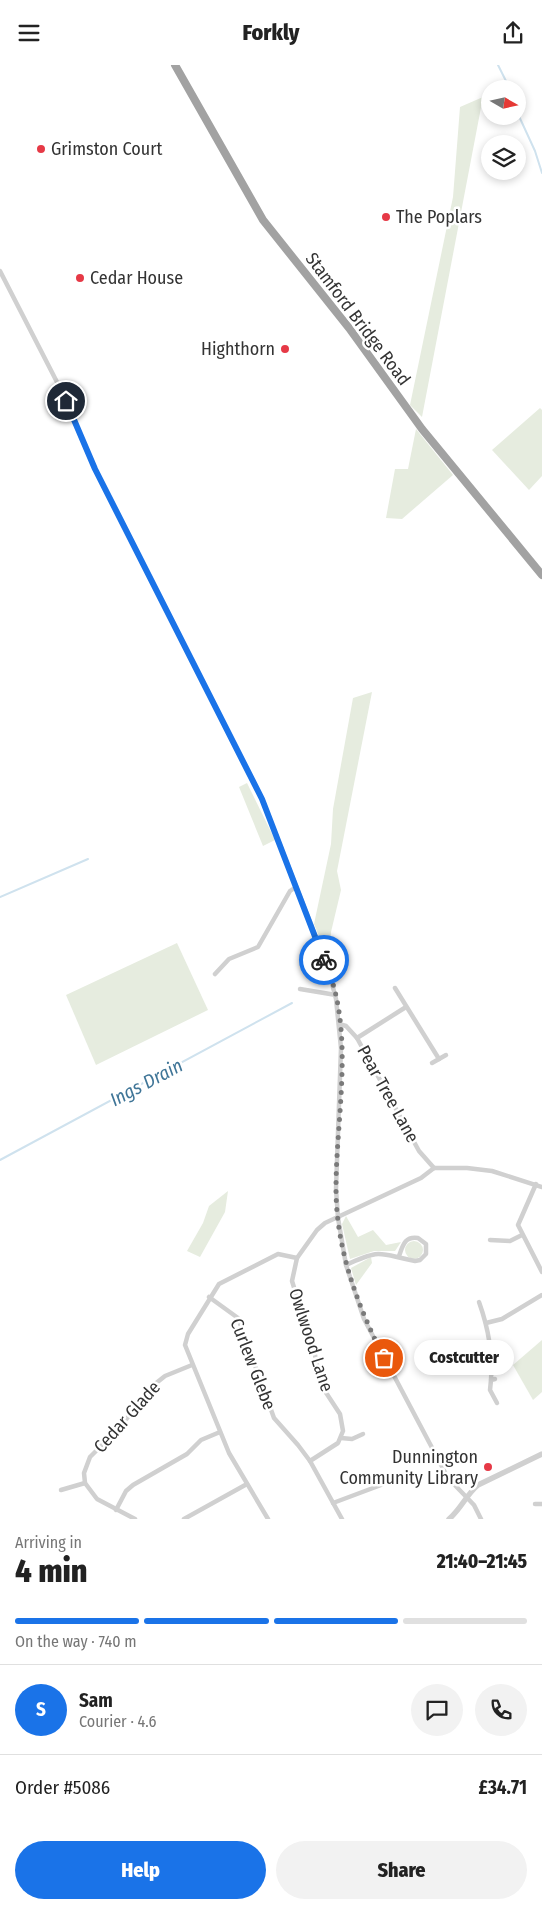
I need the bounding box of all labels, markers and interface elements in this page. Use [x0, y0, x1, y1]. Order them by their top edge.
icon: menu [15, 19, 43, 47]
text: Forkly [243, 19, 299, 46]
icon: share [499, 19, 527, 47]
north arrow [481, 80, 526, 125]
map controls [481, 80, 526, 180]
button: layers [481, 135, 526, 180]
place label: Grimston Court [51, 138, 162, 160]
marker: Grimston Court [35, 143, 47, 155]
place label: The Poplars [396, 206, 482, 228]
marker: The Poplars [380, 211, 392, 223]
street label: Stamford Bridge Road [301, 248, 415, 390]
place label: Cedar House [90, 267, 183, 289]
marker: Cedar House [74, 272, 86, 284]
place label: Highthorn [201, 338, 275, 360]
marker: Highthorn [279, 343, 291, 355]
pin [45, 380, 87, 422]
icon: home [52, 387, 80, 415]
courier [299, 935, 349, 985]
icon: bike [310, 946, 338, 974]
street label: Pear Tree Lane [352, 1042, 424, 1146]
water label: Ings Drain [106, 1054, 187, 1111]
street label: Owlwood Lane [284, 1285, 338, 1395]
street label: Curlew Glebe [225, 1315, 281, 1413]
pin [363, 1337, 405, 1379]
callout: Costcutter [414, 1341, 514, 1375]
icon: bag [370, 1344, 398, 1372]
text: Costcutter [429, 1348, 499, 1367]
street label: Cedar Glade [89, 1376, 165, 1457]
place label: Dunnington Community Library [340, 1446, 478, 1489]
marker: Dunnington Community Library [482, 1461, 494, 1473]
text: Arriving in [15, 1533, 82, 1552]
text: 21:40–21:45 [437, 1550, 527, 1573]
text: 4 min [15, 1552, 88, 1590]
text: On the way · 740 m [15, 1632, 137, 1651]
button: chat [411, 1684, 463, 1736]
button: phone [475, 1684, 527, 1736]
text: Sam [79, 1689, 113, 1712]
text: S [36, 1698, 46, 1721]
text: Courier · 4.6 [79, 1712, 157, 1731]
text: Order #5086 [15, 1776, 110, 1799]
text: £34.71 [479, 1776, 527, 1799]
button: Help [15, 1841, 266, 1899]
button: Share [276, 1841, 527, 1899]

